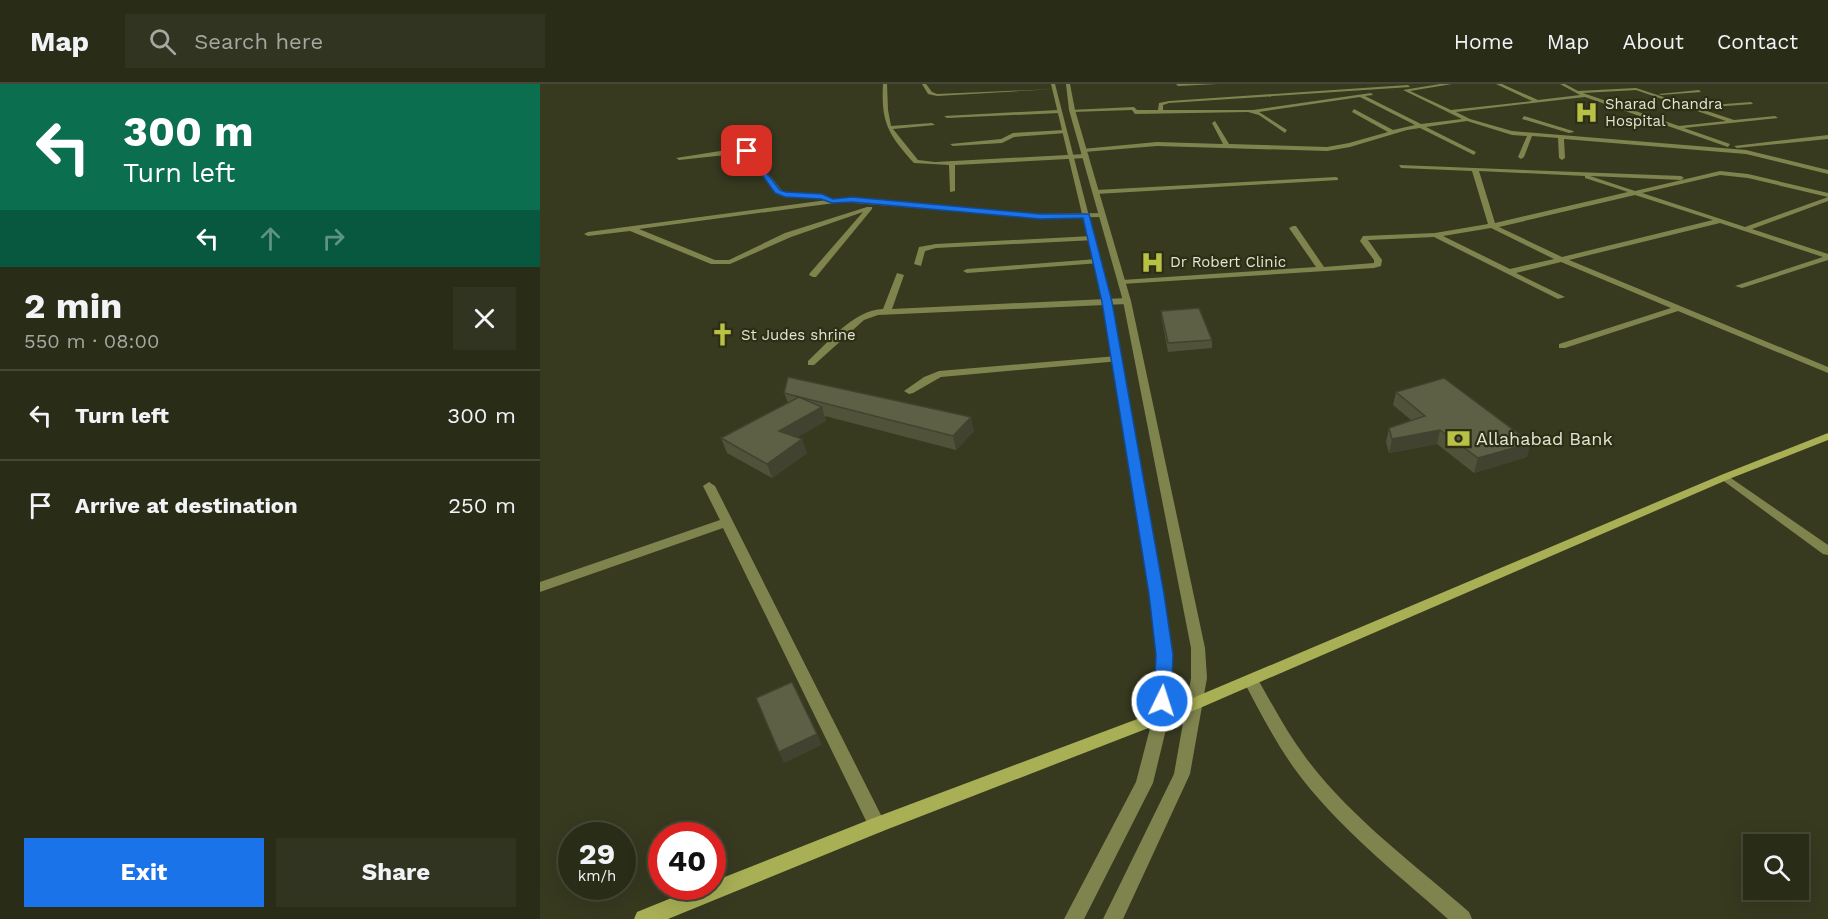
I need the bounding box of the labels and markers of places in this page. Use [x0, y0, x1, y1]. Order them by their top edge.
place label: Sharad Chandra Hospital [1605, 95, 1723, 130]
hospital icon: Sharad Chandra Hospital [1574, 100, 1600, 126]
pin [721, 125, 772, 176]
hospital icon: Dr Robert Clinic [1139, 249, 1165, 275]
place label: Dr Robert Clinic [1170, 253, 1286, 271]
church icon: St Judes shrine [710, 322, 736, 348]
place label: St Judes shrine [741, 326, 856, 344]
bank icon: Allahabad Bank [1445, 425, 1471, 451]
place label: Allahabad Bank [1476, 428, 1613, 449]

